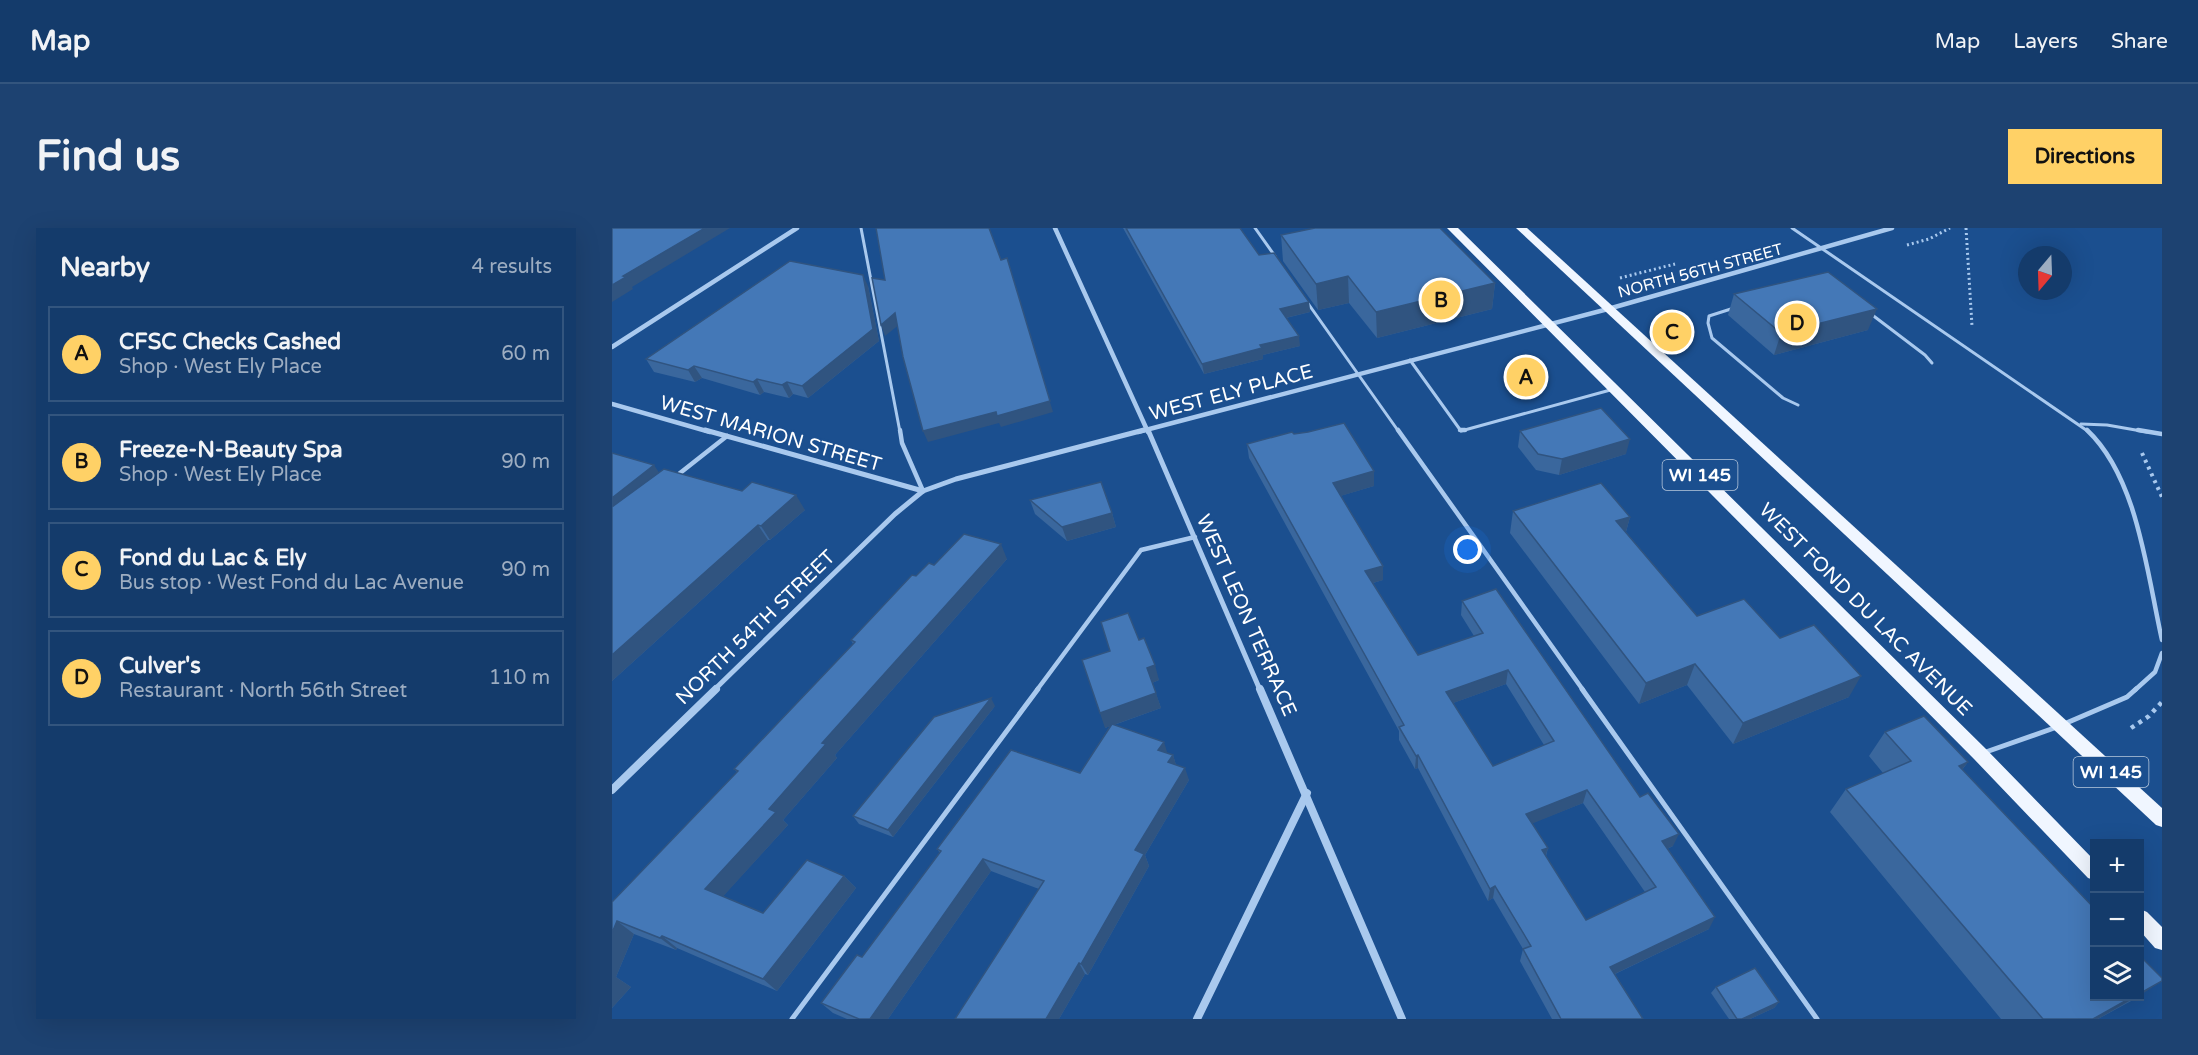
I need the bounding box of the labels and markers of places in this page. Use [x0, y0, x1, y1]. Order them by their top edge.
pin: B [1422, 278, 1460, 322]
pin: D [1778, 300, 1816, 346]
pin: C [1652, 310, 1692, 354]
pin: A [1506, 354, 1546, 400]

